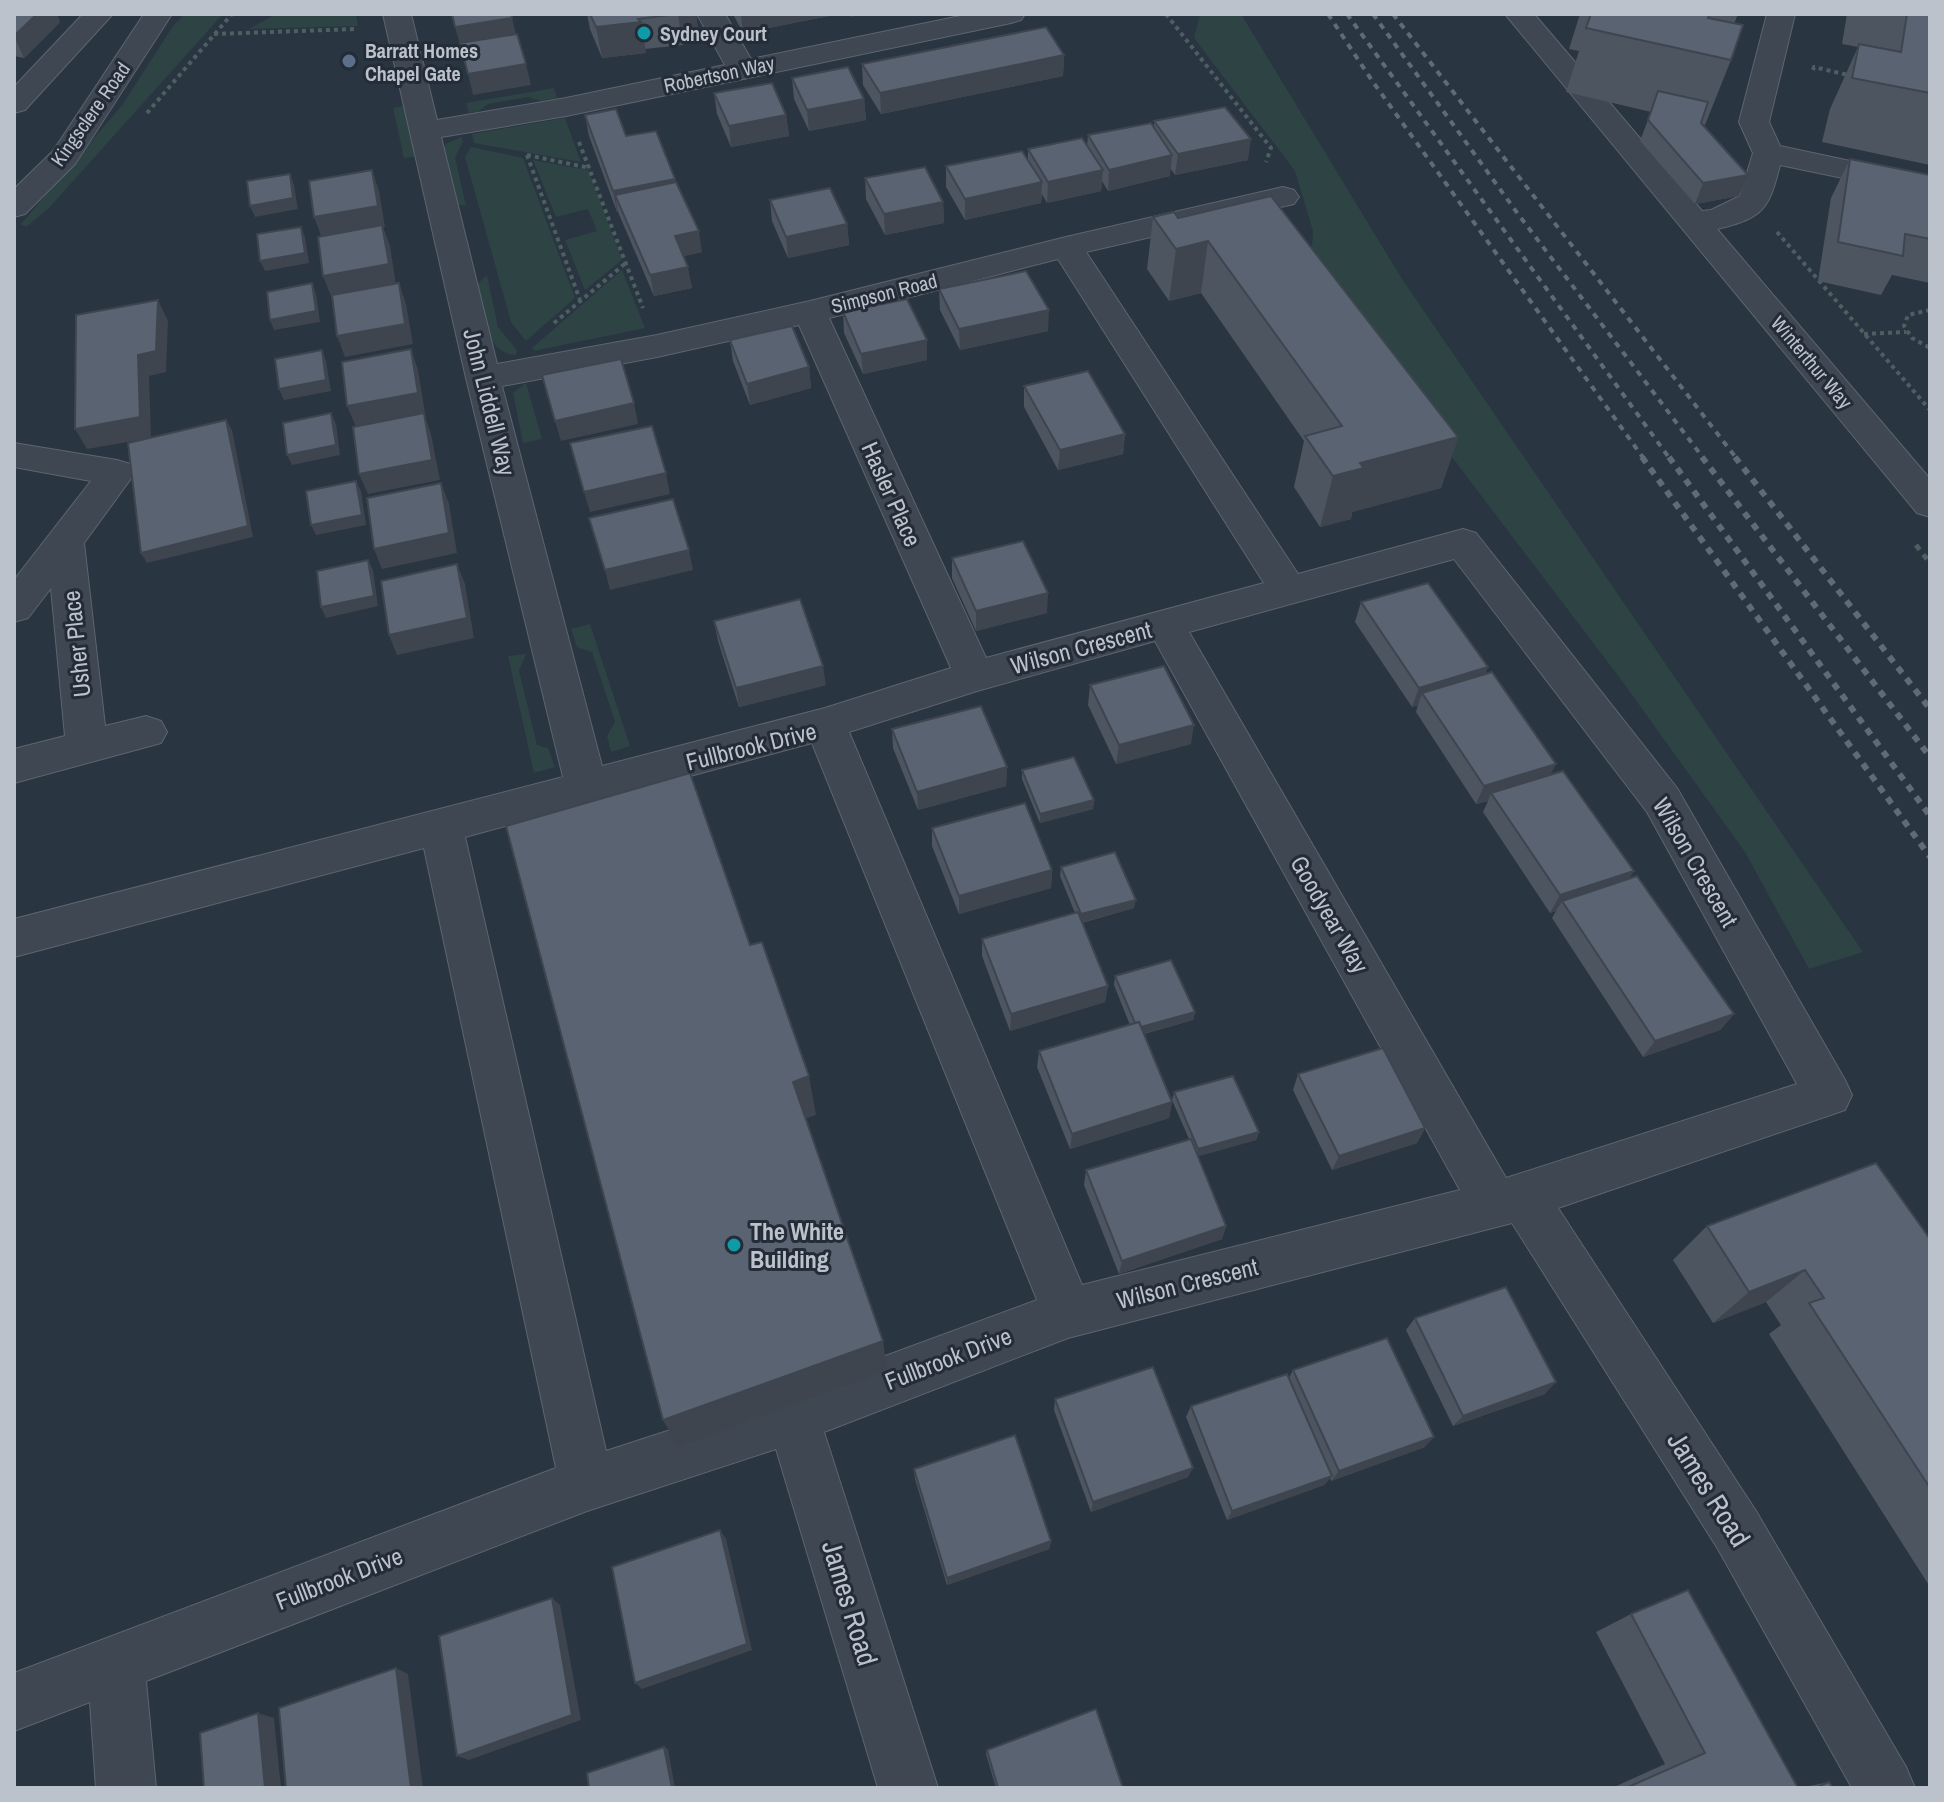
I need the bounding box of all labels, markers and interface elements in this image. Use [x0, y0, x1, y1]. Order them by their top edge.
place label: Sydney Court [660, 20, 767, 47]
marker: Sydney Court [635, 24, 653, 42]
place label: Barratt Homes Chapel Gate [365, 37, 478, 87]
street label: Robertson Way [661, 49, 778, 99]
marker: Barratt Homes Chapel Gate [340, 52, 358, 70]
street label: Kingsclere Road [44, 57, 136, 171]
street label: Simpson Road [828, 267, 940, 319]
street label: Winterthur Way [1765, 310, 1859, 415]
street label: John Liddell Way [456, 325, 524, 479]
street label: Hasler Place [855, 437, 929, 551]
street label: Usher Place [54, 589, 98, 699]
street label: Wilson Crescent [1007, 613, 1155, 681]
street label: Fullbrook Drive [682, 714, 820, 778]
street label: Wilson Crescent [1646, 791, 1746, 933]
street label: Goodyear Way [1284, 849, 1377, 979]
place label: The White Building [750, 1215, 844, 1275]
marker: The White Building [725, 1236, 743, 1254]
street label: Wilson Crescent [1113, 1250, 1261, 1316]
street label: Fullbrook Drive [880, 1319, 1016, 1397]
street label: James Road [1659, 1424, 1759, 1554]
street label: James Road [813, 1536, 887, 1670]
street label: Fullbrook Drive [271, 1539, 407, 1617]

